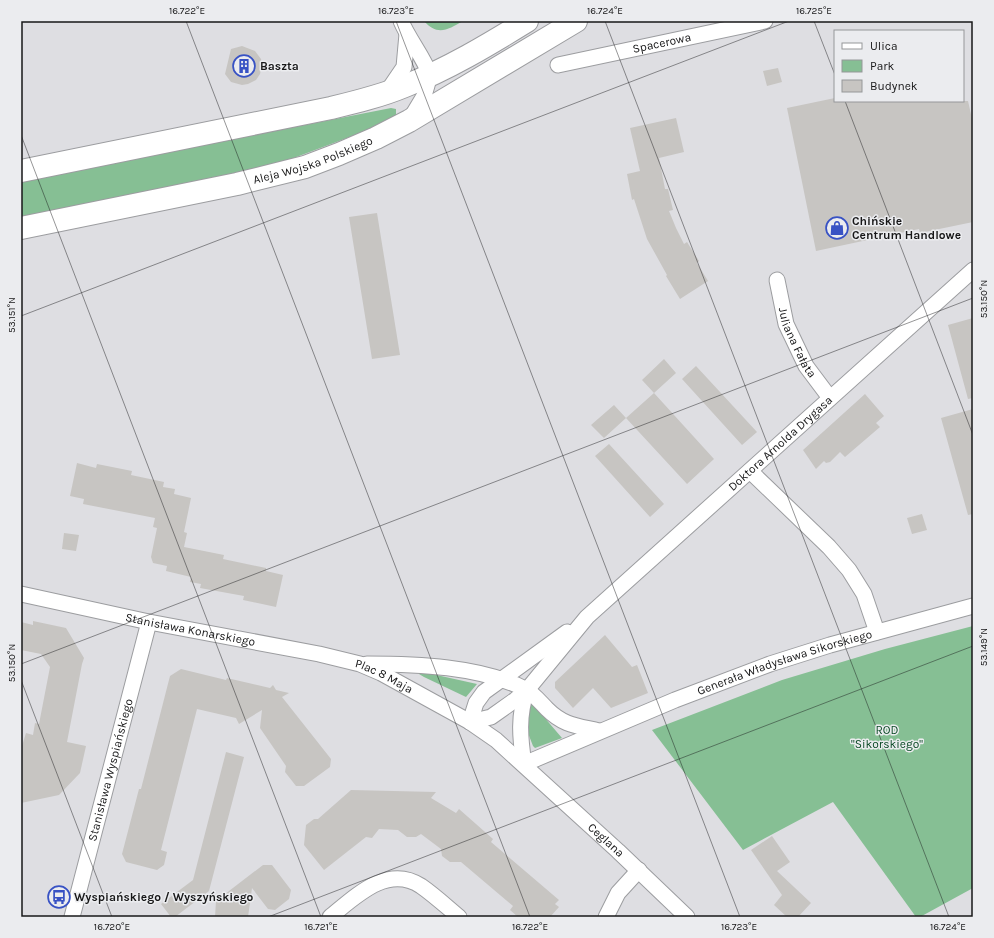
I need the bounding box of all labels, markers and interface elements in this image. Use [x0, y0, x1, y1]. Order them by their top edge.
text: 16.722°E [169, 5, 205, 17]
text: 16.723°E [378, 5, 414, 17]
text: 16.724°E [587, 5, 623, 17]
text: 16.725°E [796, 5, 832, 17]
street label: Spacerowa [631, 30, 692, 56]
legend [834, 30, 964, 102]
text: Ulica [870, 39, 898, 53]
building icon: Baszta [231, 53, 257, 79]
place label: Baszta [260, 59, 299, 73]
text: Park [870, 59, 895, 73]
text: Budynek [870, 79, 918, 93]
street label: Aleja Wojska Polskiego [252, 133, 375, 187]
place label: Chińskie Centrum Handlowe [852, 214, 961, 242]
shop icon: Chińskie Centrum Handlowe [824, 215, 850, 241]
text: 53.150°N [978, 280, 990, 318]
text: 53.151°N [6, 297, 18, 333]
street label: Juliana Fałata [776, 306, 819, 380]
street label: Doktora Arnolda Drygasa [725, 393, 835, 494]
street label: Stanisława Konarskiego [124, 610, 256, 649]
street label: Generała Władysława Sikorskiego [695, 627, 874, 698]
text: 53.149°N [978, 628, 990, 666]
text: 53.150°N [6, 644, 18, 682]
street label: Plac 8 Maja [354, 656, 415, 696]
street label: Stanisława Wyspiańskiego [85, 697, 136, 843]
park label: ROD "Sikorskiego" [851, 723, 923, 751]
street label: Ceglana [585, 820, 627, 860]
bus stop icon: Wyspiańskiego / Wyszyńskiego [46, 884, 72, 910]
place label: Wyspiańskiego / Wyszyńskiego [74, 890, 254, 904]
text: 16.720°E [94, 921, 130, 933]
text: 16.721°E [304, 921, 338, 933]
text: 16.722°E [512, 921, 548, 933]
text: 16.723°E [721, 921, 757, 933]
text: 16.724°E [930, 921, 966, 933]

